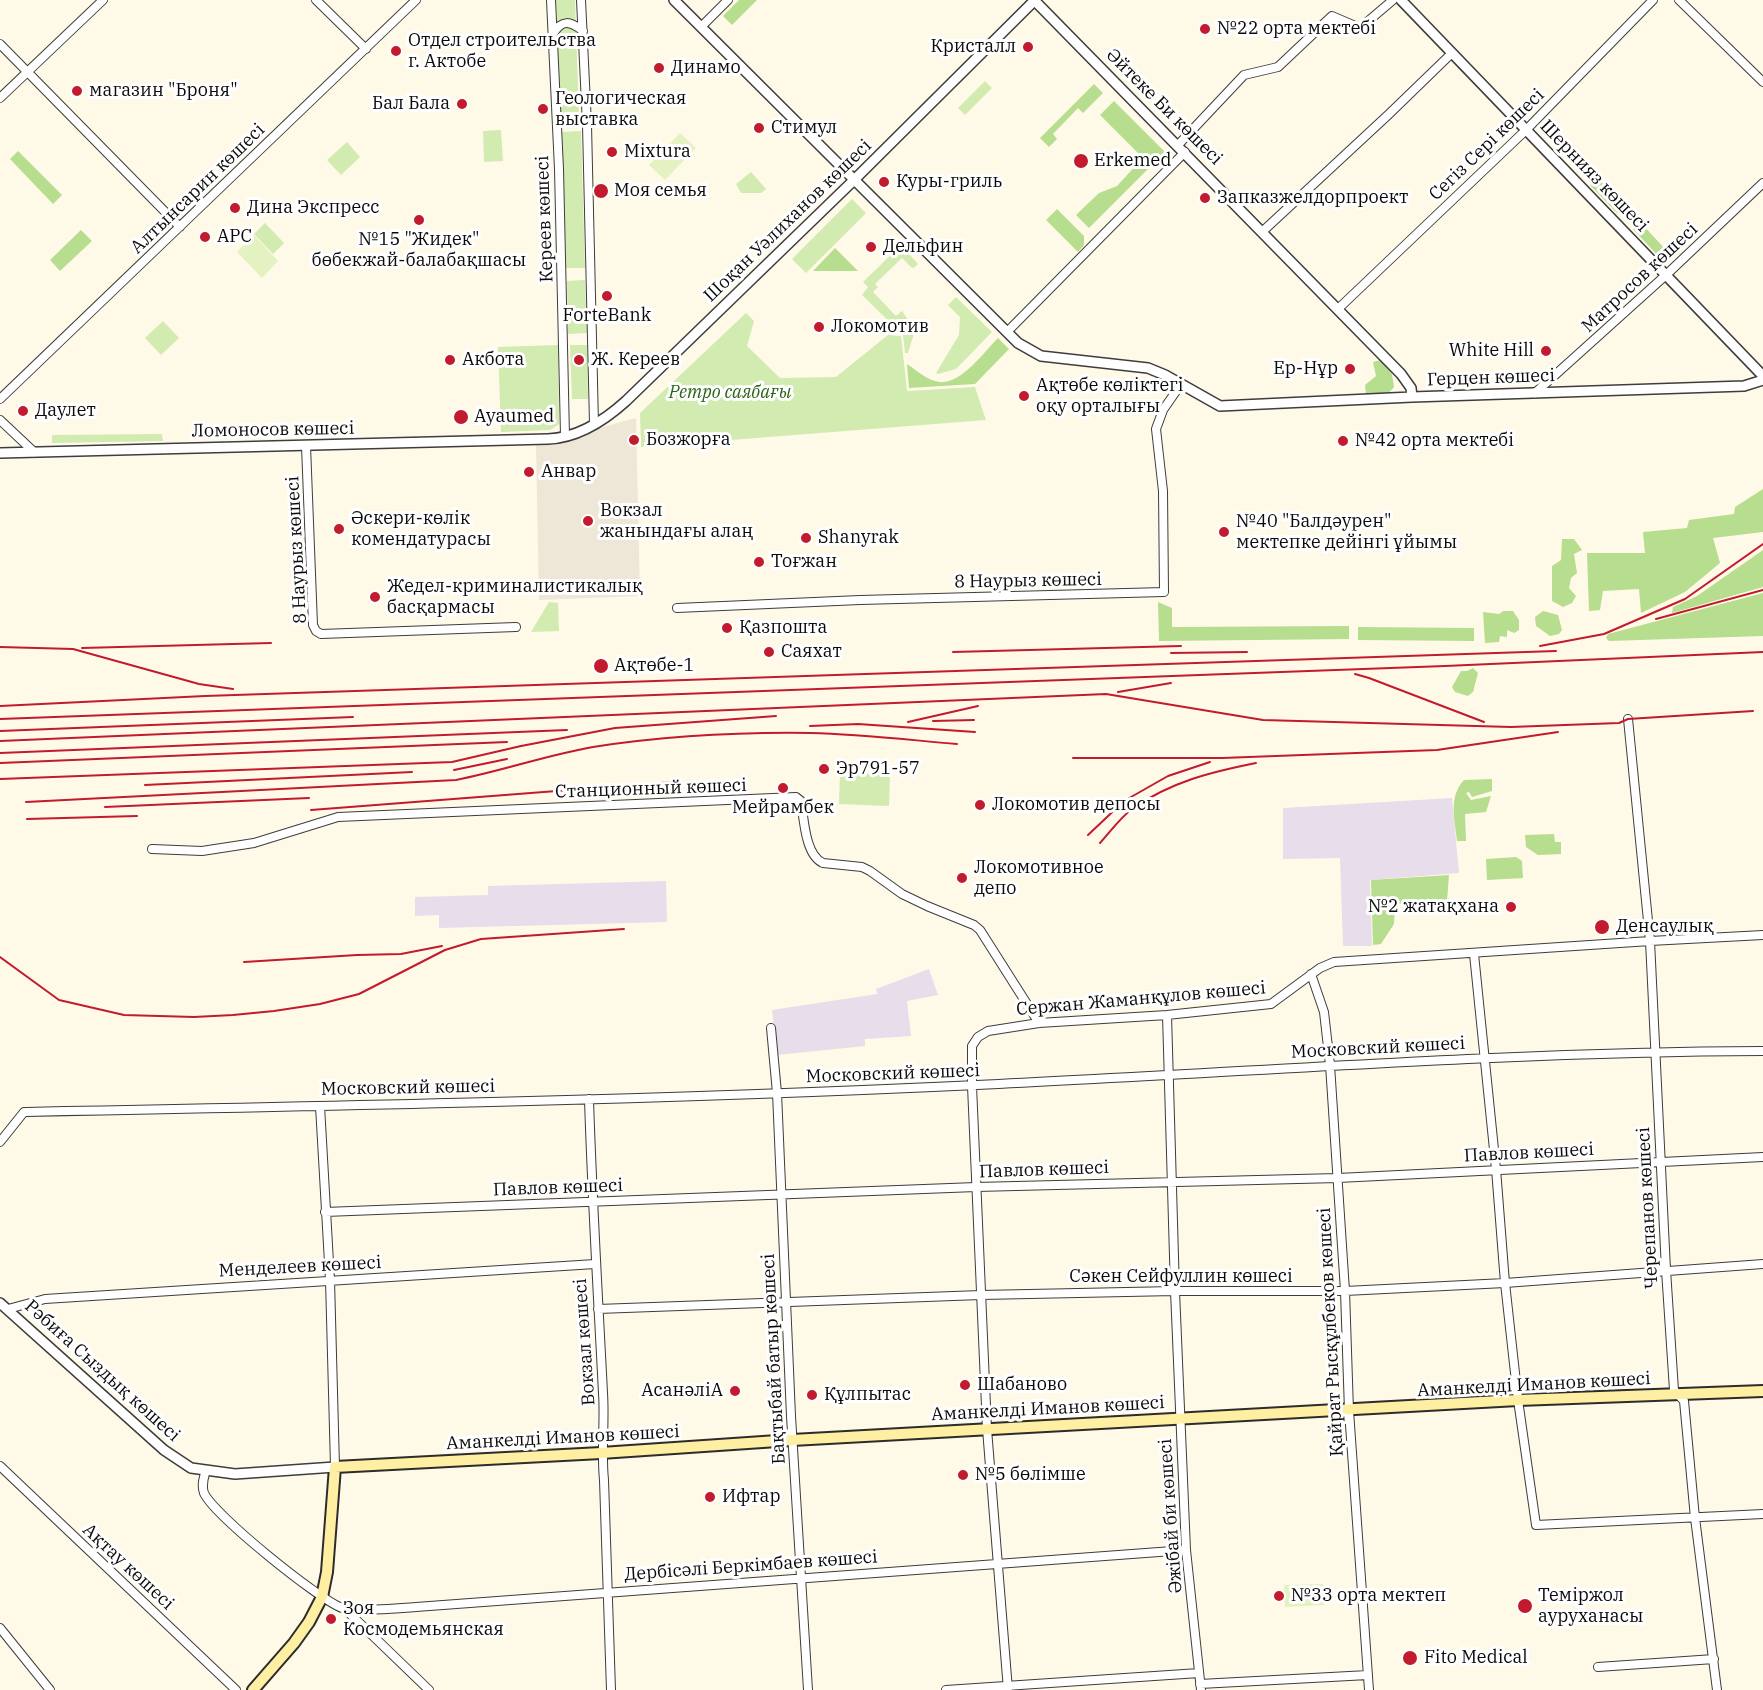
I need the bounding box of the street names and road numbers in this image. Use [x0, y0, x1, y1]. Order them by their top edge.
street label: Әйтеке Би көшесі [1101, 44, 1227, 170]
street label: Сегіз Сері көшесі [1425, 85, 1549, 205]
street label: Шернияз көшесі [1535, 116, 1653, 236]
street label: Алтынсарин көшесі [126, 119, 270, 259]
street label: Шоқан Уәлиханов көшесі [700, 135, 876, 307]
street label: Кереев көшесі [532, 155, 558, 283]
street label: Матросов көшесі [1578, 219, 1702, 337]
street label: Герцен көшесі [1427, 365, 1555, 391]
street label: Ломоносов көшесі [192, 418, 354, 442]
street label: 8 Наурыз көшесі [282, 476, 312, 624]
street label: 8 Наурыз көшесі [954, 569, 1102, 593]
street label: Станционный көшесі [555, 775, 747, 803]
street label: Сержан Жаманқұлов көшесі [1015, 977, 1267, 1021]
street label: Московский көшесі [1290, 1033, 1466, 1063]
street label: Московский көшесі [806, 1060, 980, 1088]
street label: Московский көшесі [321, 1076, 495, 1100]
street label: Черепанов көшесі [1633, 1126, 1663, 1290]
street label: Павлов көшесі [1463, 1139, 1595, 1167]
street label: Павлов көшесі [979, 1157, 1109, 1183]
street label: Павлов көшесі [493, 1175, 623, 1201]
street label: Қайрат Рысқұлбеков көшесі [1314, 1207, 1348, 1457]
street label: Менделеев көшесі [218, 1252, 382, 1282]
street label: Бақтыбай батыр көшесі [758, 1253, 790, 1465]
street label: Сәкен Сейфуллин көшесі [1069, 1266, 1293, 1288]
street label: Вокзал көшесі [570, 1278, 600, 1406]
street label: Рәбиға Сыздық көшесі [20, 1296, 184, 1446]
street label: Аманкелді Иманов көшесі [1417, 1368, 1651, 1402]
street label: Аманкелді Иманов көшесі [931, 1392, 1165, 1426]
street label: Аманкелді Иманов көшесі [446, 1421, 680, 1455]
street label: Әжібай би көшесі [1155, 1438, 1187, 1594]
street label: Ақтау көшесі [78, 1519, 178, 1615]
street label: Дербісәлі Беркімбаев көшесі [624, 1546, 878, 1586]

